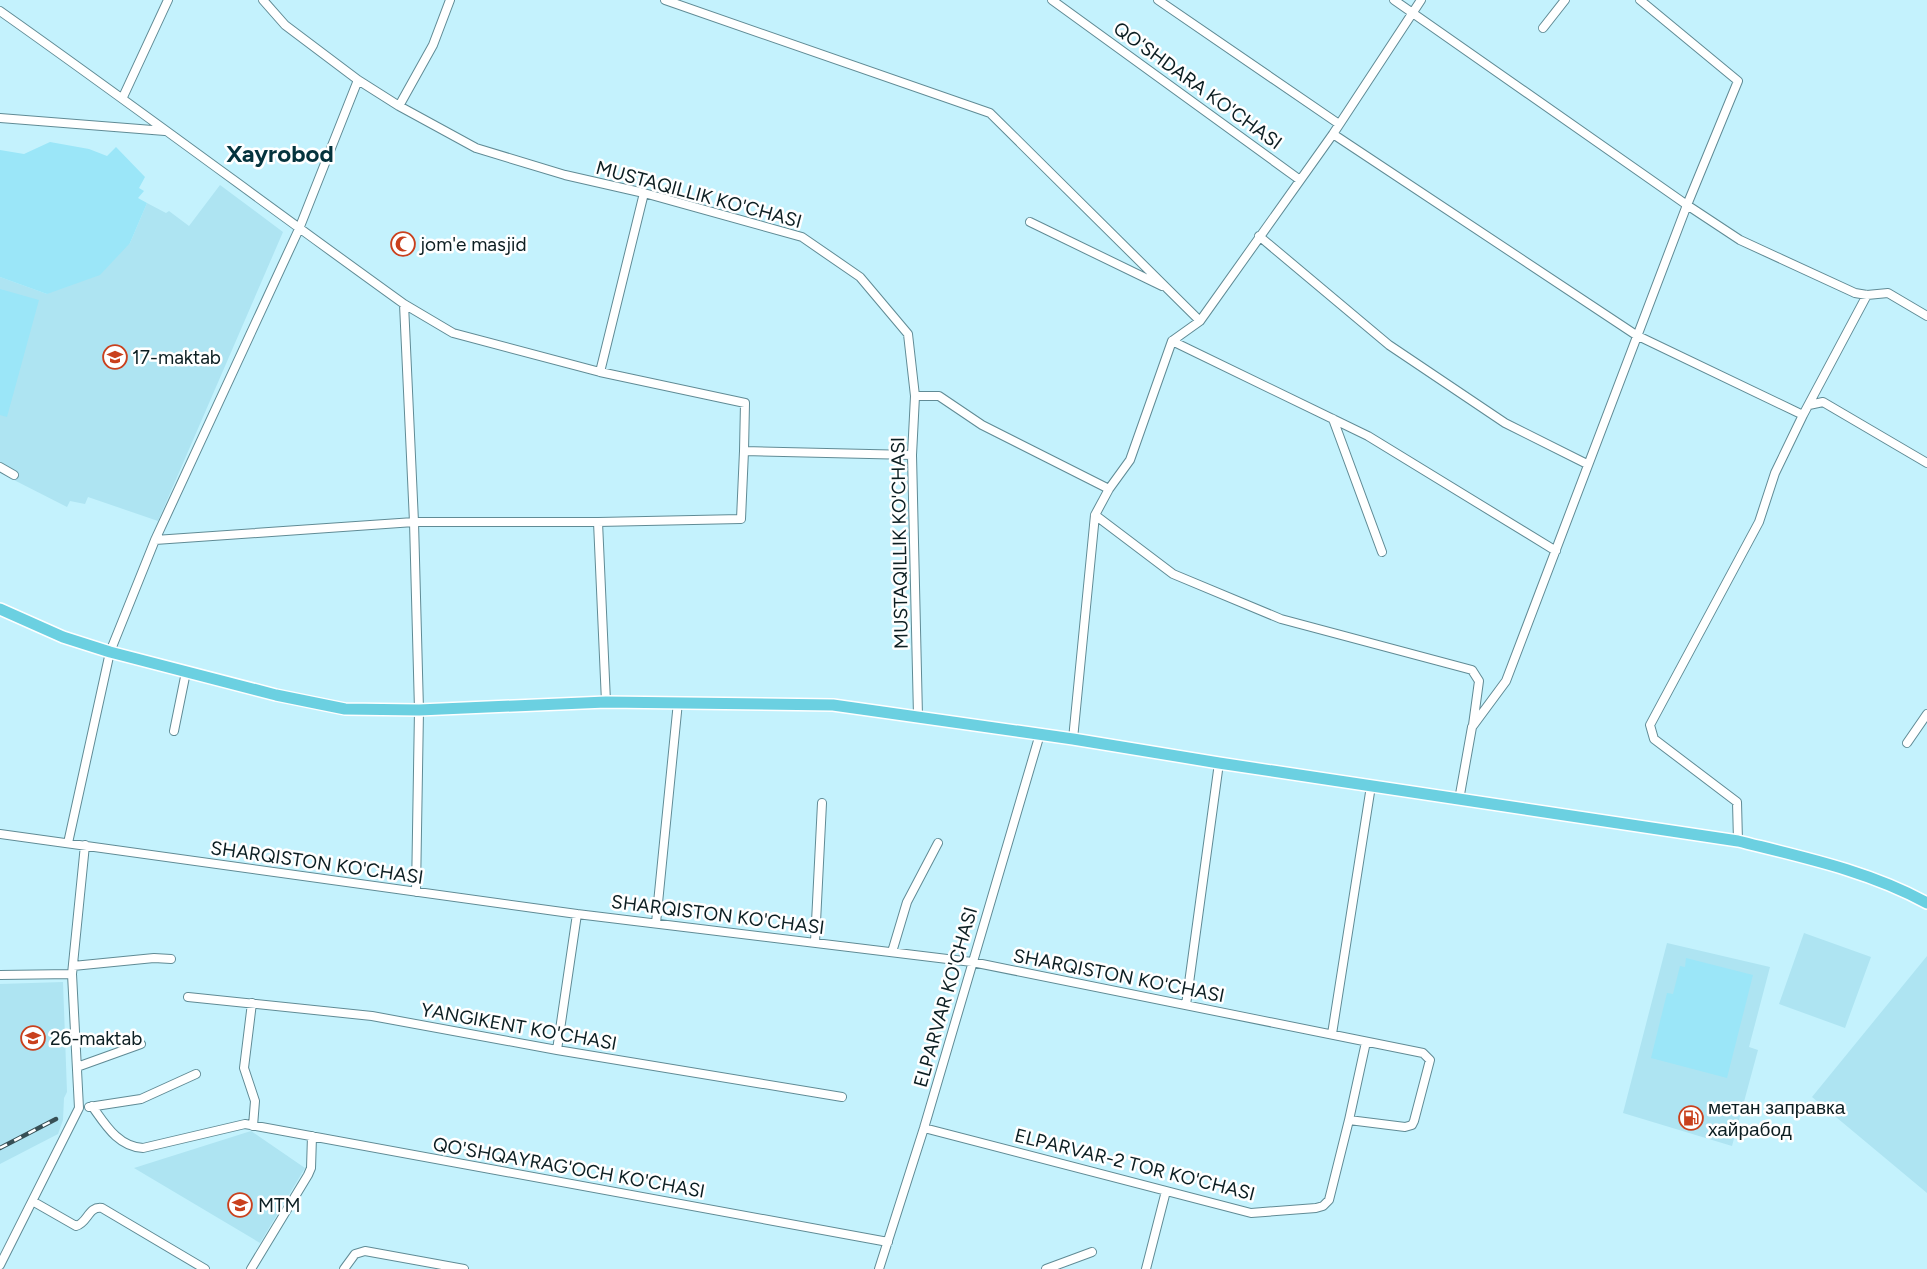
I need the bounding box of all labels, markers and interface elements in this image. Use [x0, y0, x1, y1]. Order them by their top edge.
street label: QO'SHDARA KO'CHASI [1109, 17, 1286, 154]
district label: Xayrobod [226, 139, 334, 168]
street label: MUSTAQILLIK KO'CHASI [593, 156, 804, 233]
mosque icon: jom'e masjid [390, 231, 416, 257]
place label: jom'e masjid [419, 233, 527, 256]
school or university icon: 17-maktab [102, 344, 128, 370]
place label: 17-maktab [132, 346, 221, 369]
street label: MUSTAQILLIK KO'CHASI [886, 437, 913, 649]
street label: SHARQISTON KO'CHASI [209, 836, 425, 889]
street label: SHARQISTON KO'CHASI [610, 890, 826, 939]
street label: ELPARVAR KO'CHASI [909, 904, 982, 1090]
street label: SHARQISTON KO'CHASI [1011, 944, 1227, 1007]
street label: YANGIKENT KO'CHASI [419, 998, 619, 1055]
school or university icon: 26-maktab [20, 1025, 46, 1051]
place label: 26-maktab [50, 1027, 142, 1050]
place label: метан заправка хайрабод [1708, 1096, 1846, 1141]
fuel station icon: метан заправка хайрабод [1678, 1105, 1704, 1131]
street label: ELPARVAR-2 TOR KO'CHASI [1012, 1123, 1257, 1206]
street label: QO'SHQAYRAG'OCH KO'CHASI [431, 1132, 707, 1203]
school or university icon: MTM [227, 1192, 253, 1218]
place label: MTM [258, 1194, 301, 1217]

